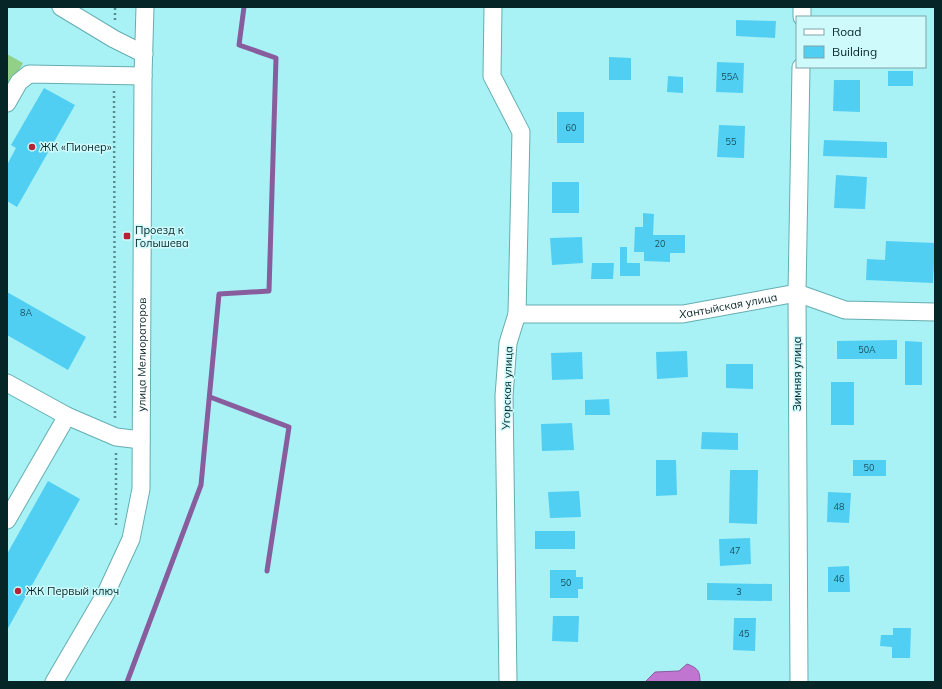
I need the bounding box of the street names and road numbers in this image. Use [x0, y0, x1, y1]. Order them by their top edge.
street label: Хантыйская улица [679, 290, 778, 321]
street label: улица Мелиораторов [134, 298, 149, 412]
street label: Зимняя улица [790, 337, 804, 411]
street label: Угорская улица [499, 346, 515, 431]

